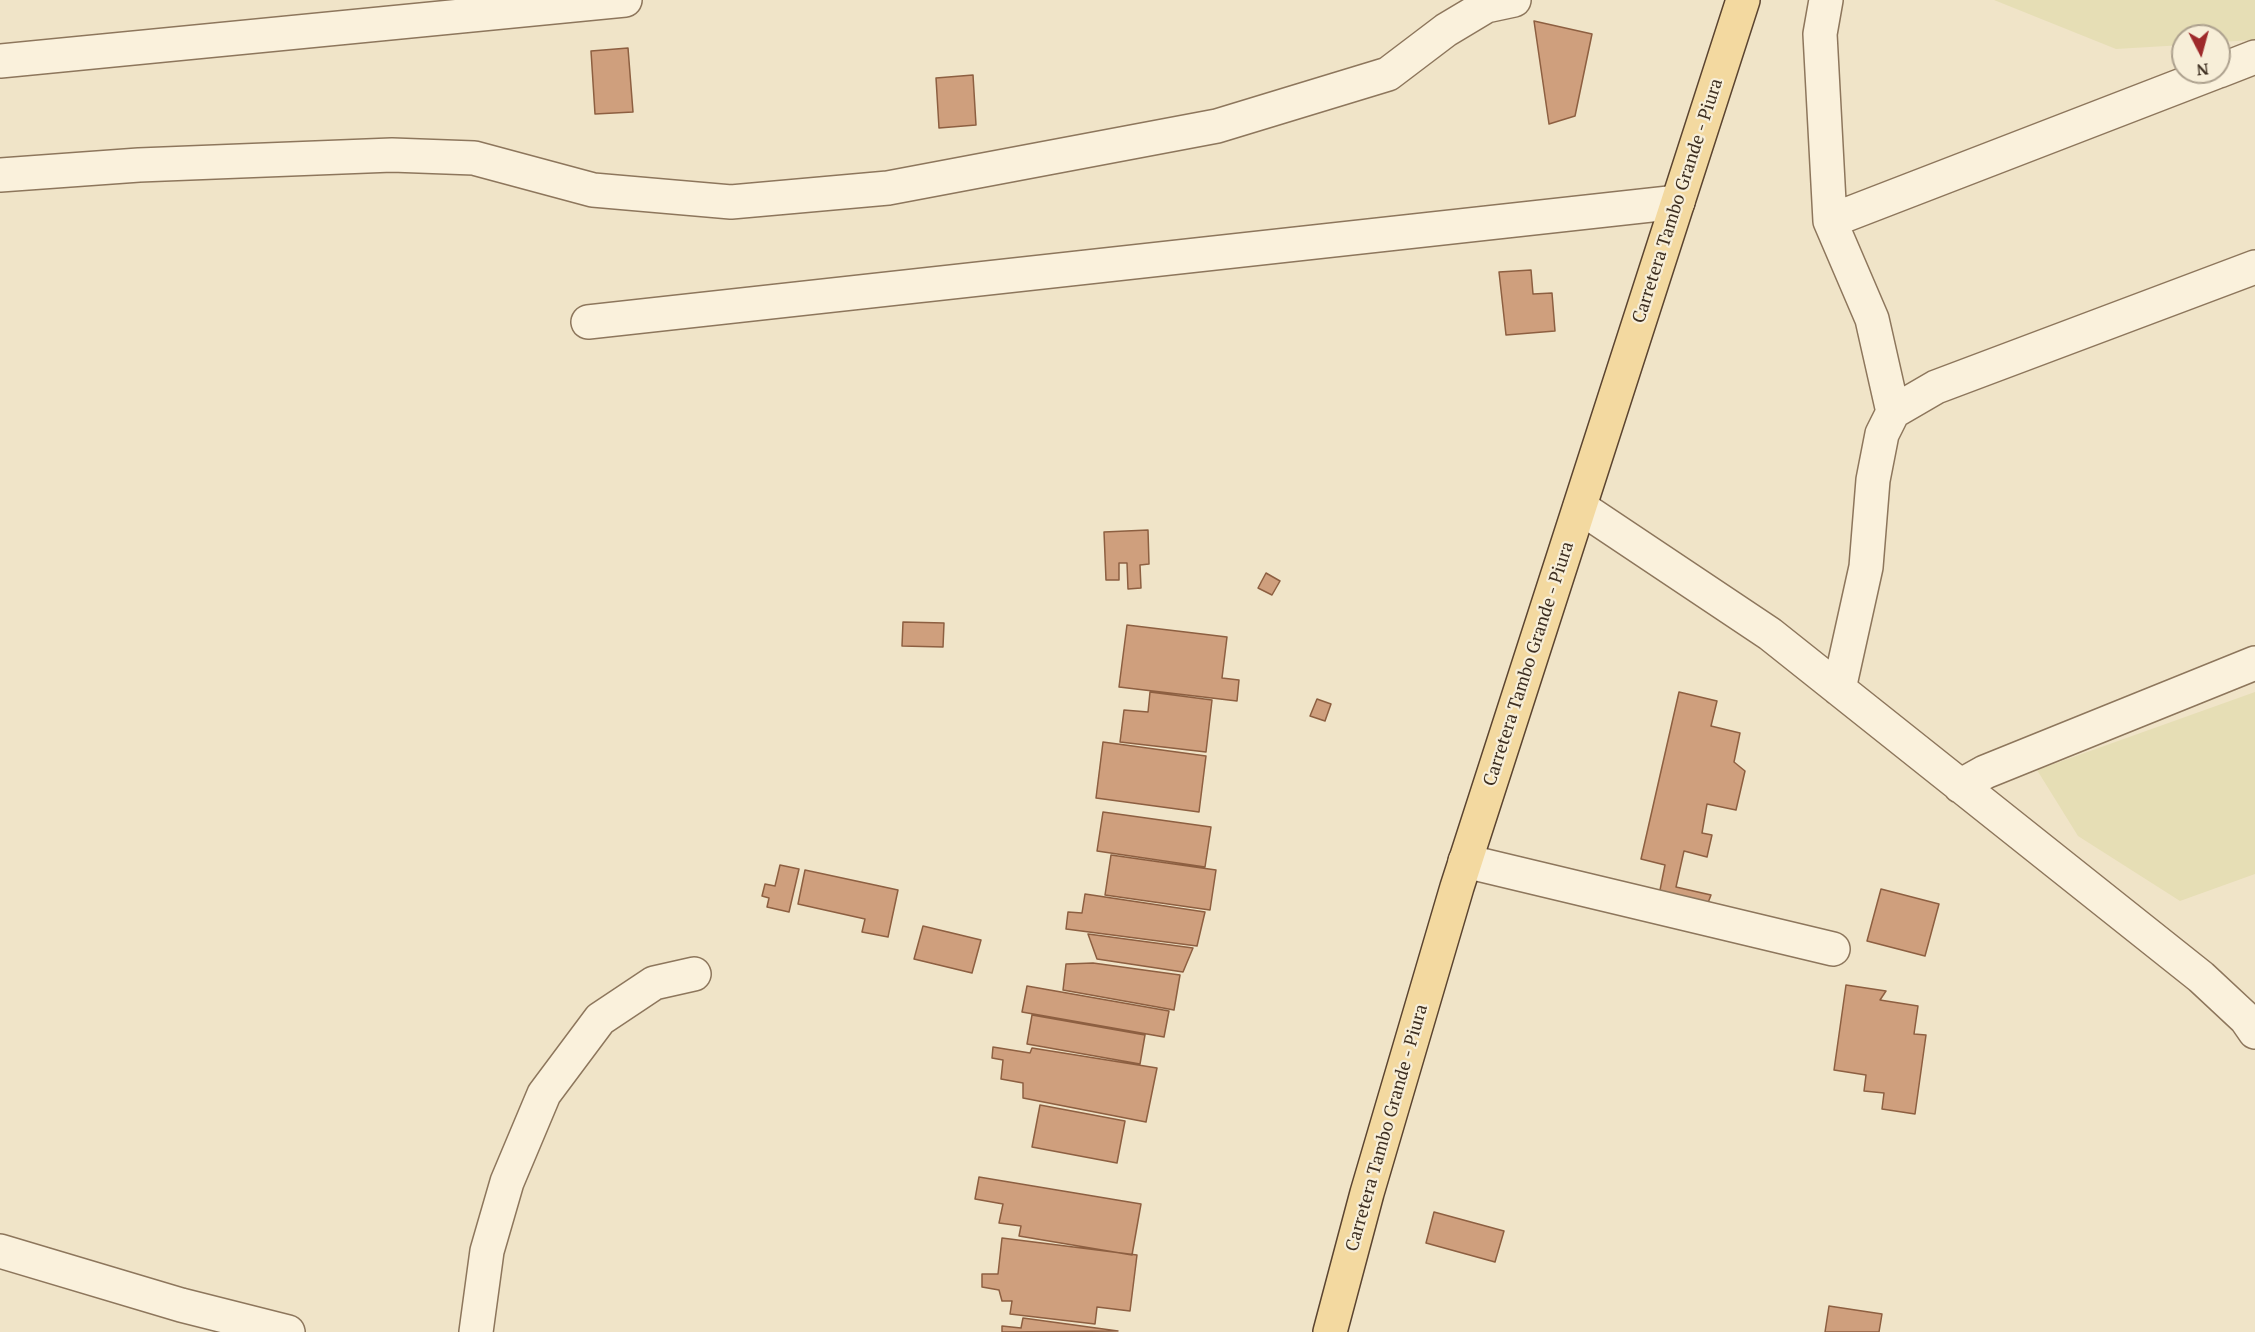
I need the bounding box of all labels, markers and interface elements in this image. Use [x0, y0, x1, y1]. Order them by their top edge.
north arrow [2171, 24, 2231, 84]
text: N [2195, 58, 2210, 81]
street label: Carretera Tambo Grande - Piura [1628, 76, 1728, 326]
street label: Carretera Tambo Grande - Piura [1479, 539, 1579, 789]
street label: Carretera Tambo Grande - Piura [1341, 1002, 1433, 1254]

